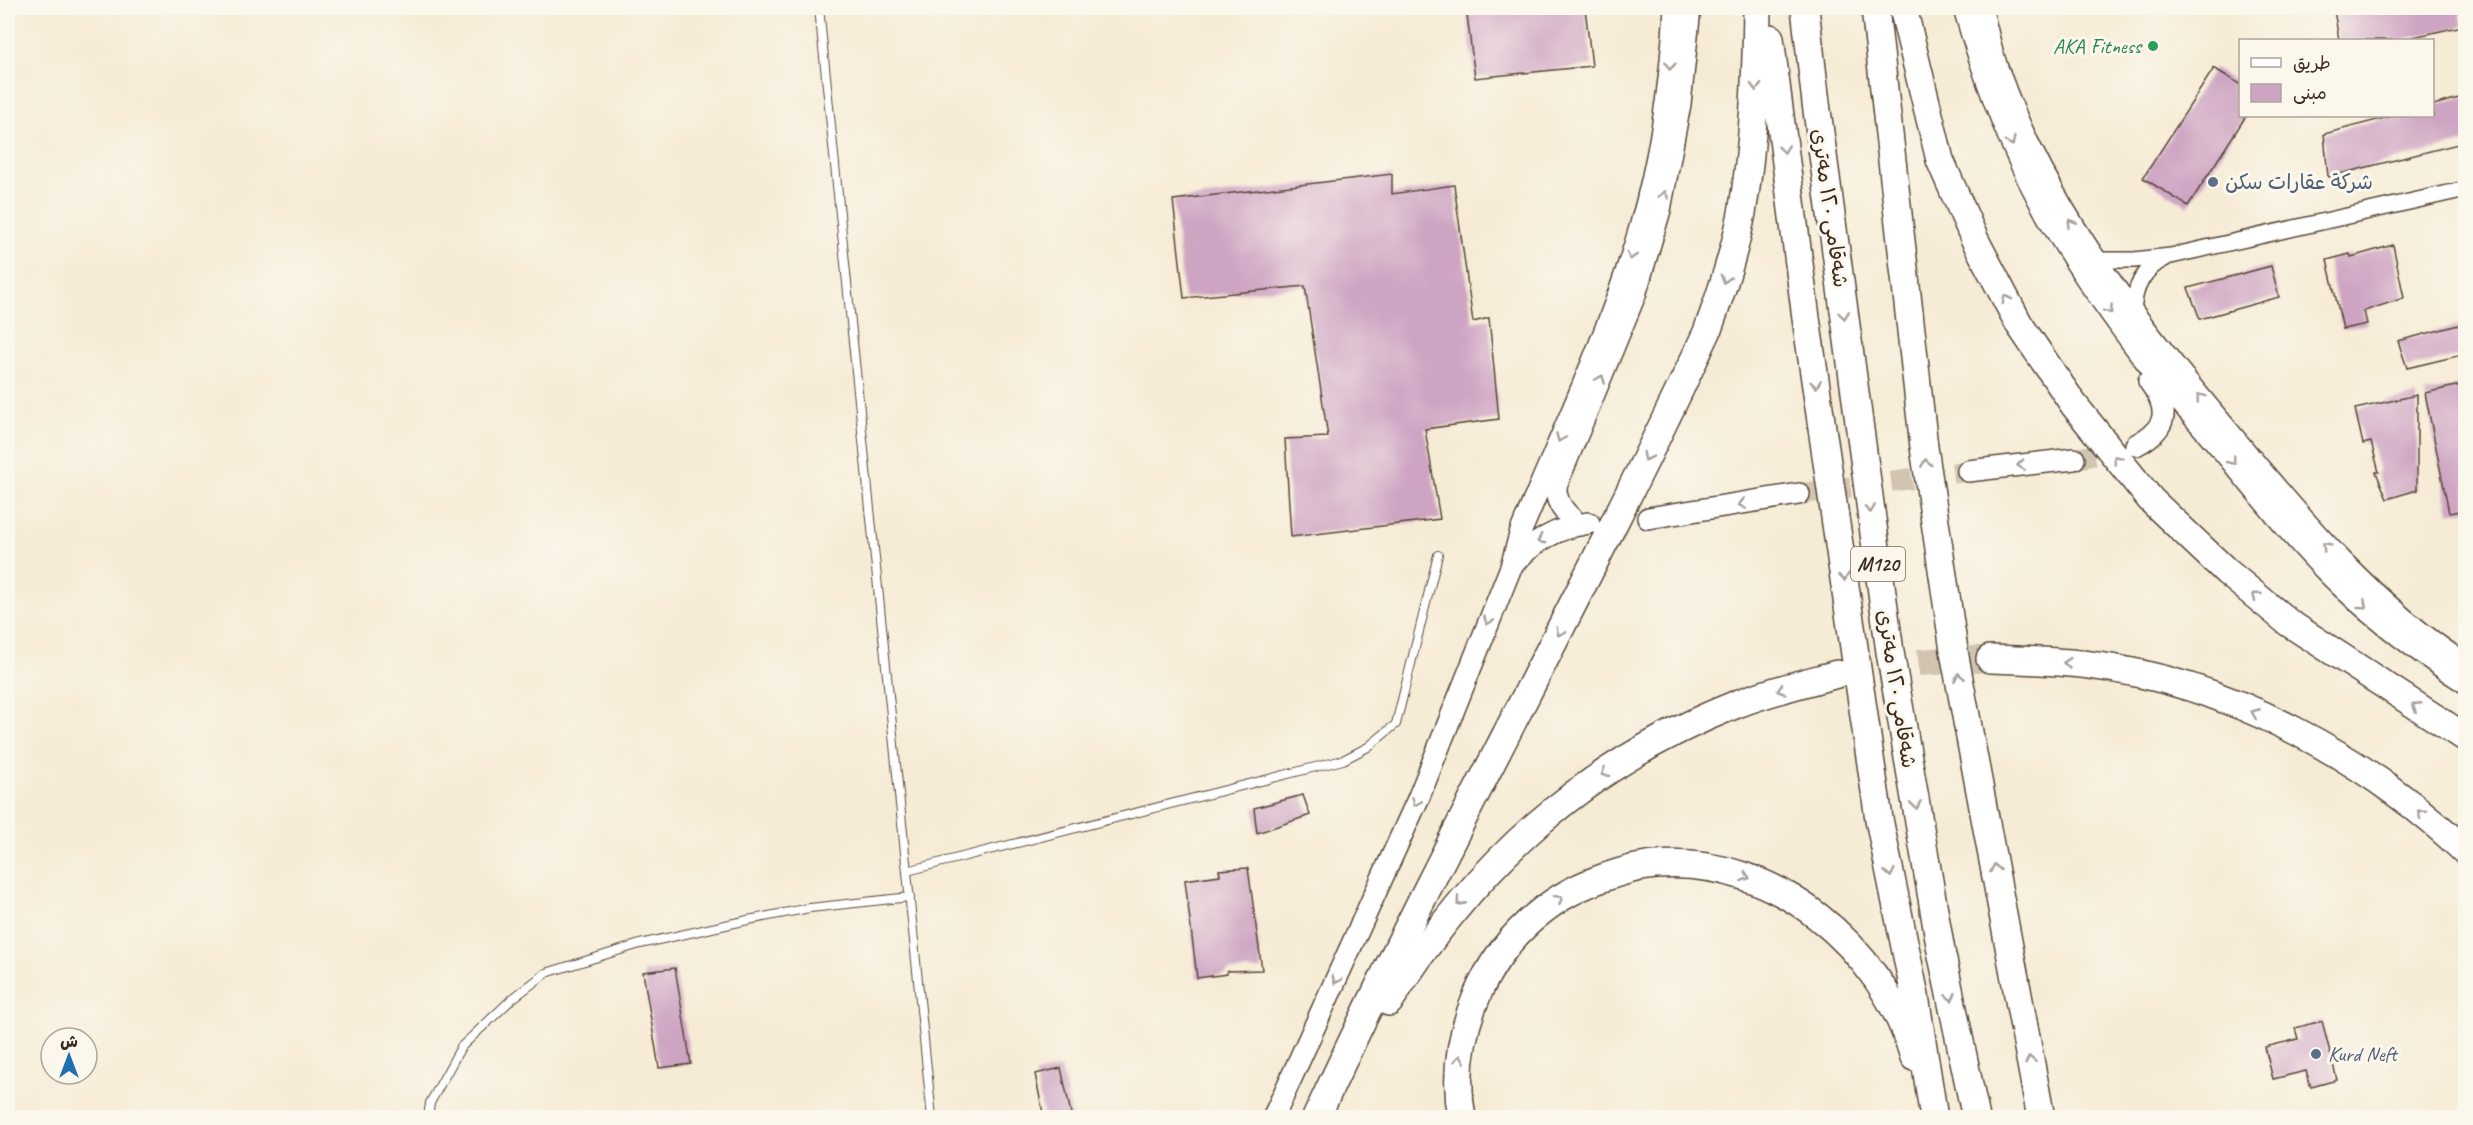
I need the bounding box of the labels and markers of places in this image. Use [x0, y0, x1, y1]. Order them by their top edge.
place label: AKA Fitness [2053, 33, 2143, 59]
marker: AKA Fitness [2146, 39, 2160, 53]
place label: شركة عقارات سكن [2225, 169, 2373, 195]
marker: شركة عقارات سكن [2206, 175, 2220, 189]
place label: Kurd Neft [2328, 1041, 2399, 1067]
marker: Kurd Neft [2309, 1047, 2323, 1061]

